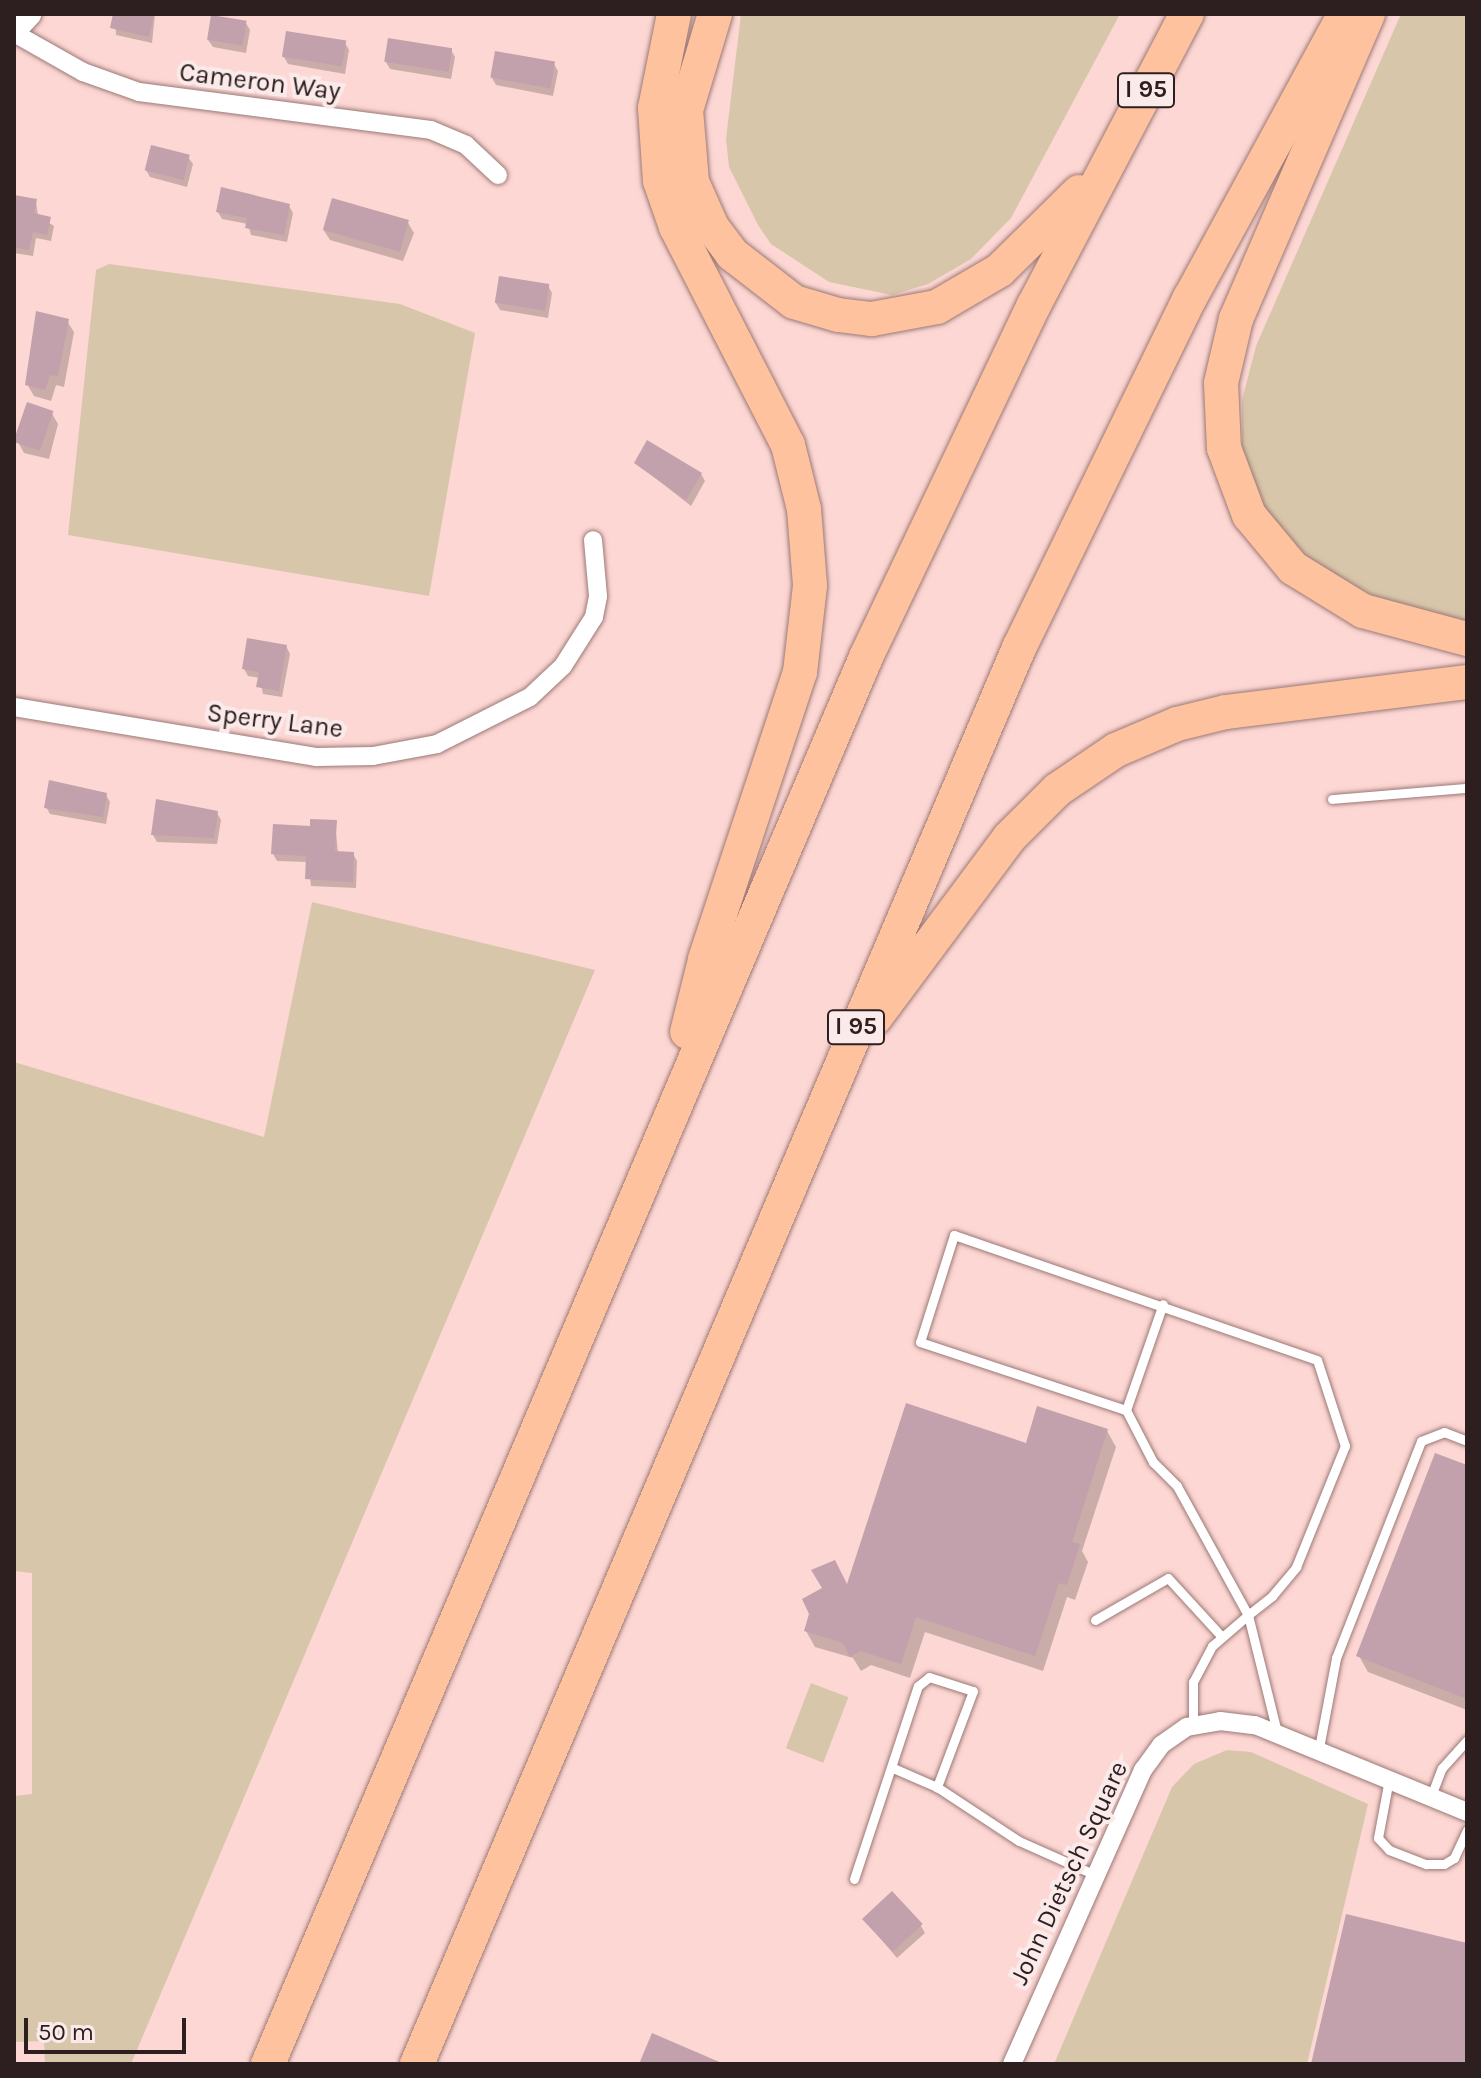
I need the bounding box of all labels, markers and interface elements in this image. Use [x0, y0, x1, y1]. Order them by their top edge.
street label: Cameron Way [178, 57, 342, 107]
road number: I 95 [1116, 70, 1176, 110]
street label: Sperry Lane [205, 697, 345, 745]
road number: I 95 [826, 1007, 886, 1047]
street label: John Dietsch Square [1004, 1756, 1134, 1990]
scale bar [28, 2002, 190, 2052]
text: 50 m [38, 2018, 94, 2046]

